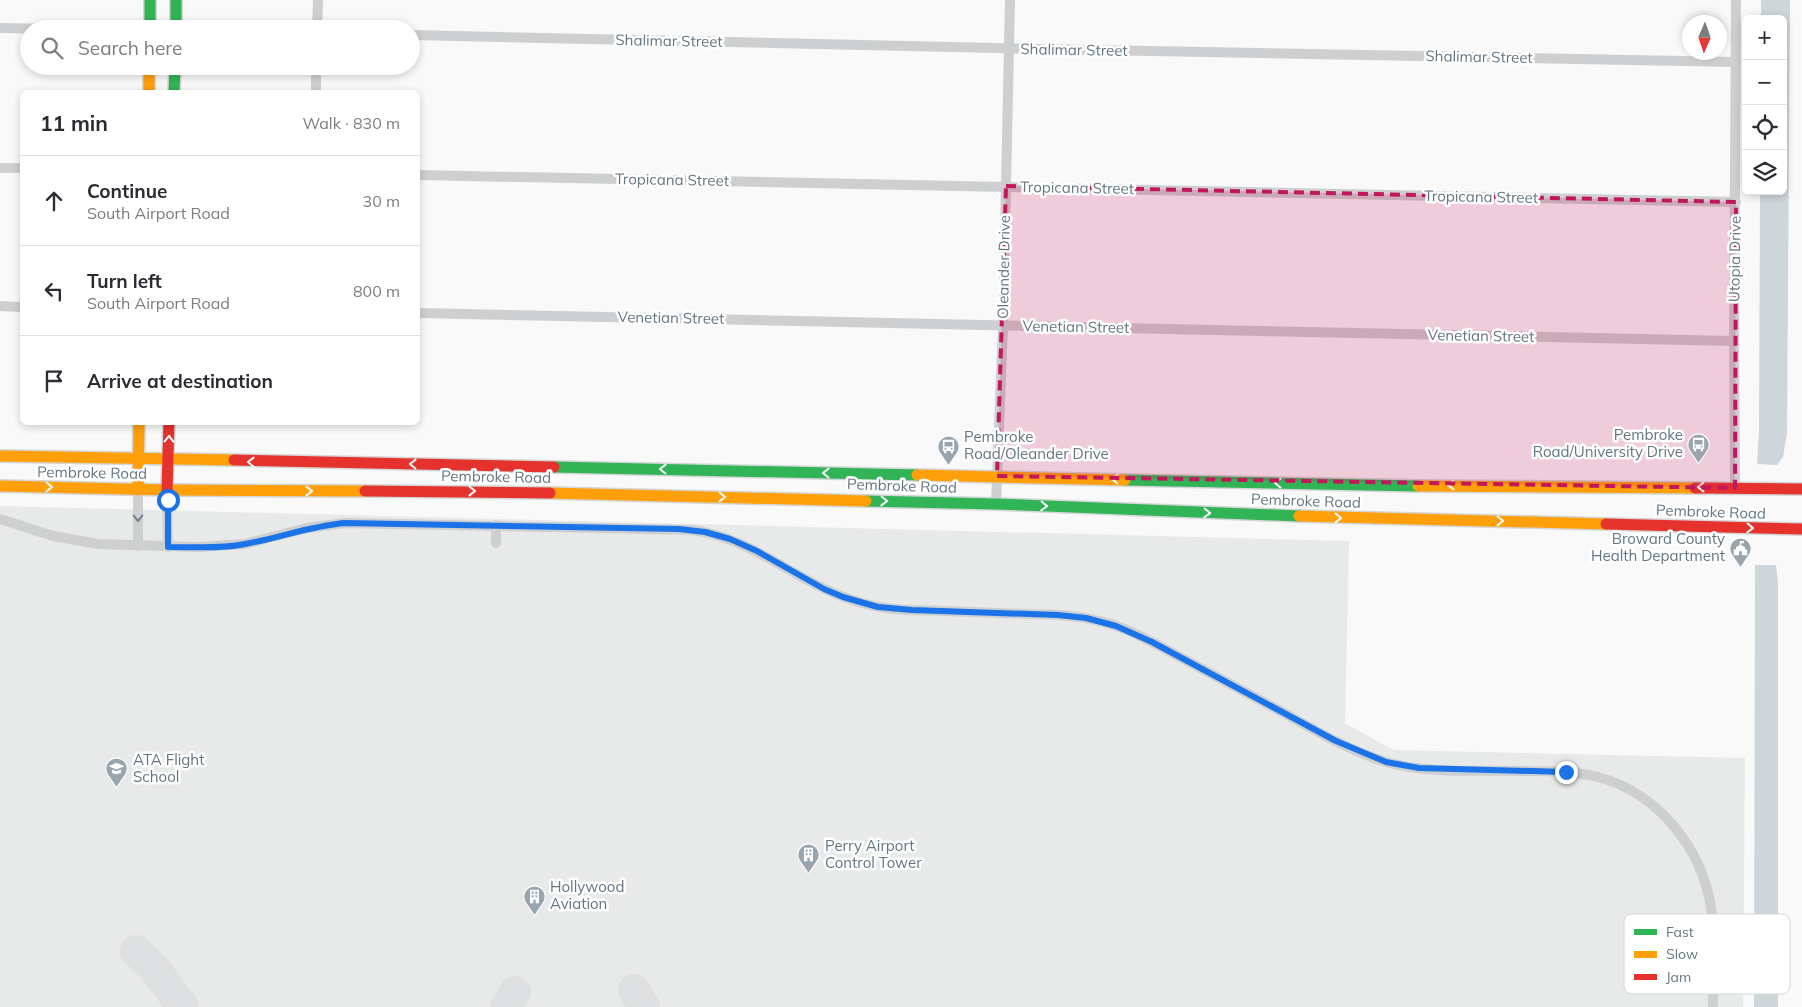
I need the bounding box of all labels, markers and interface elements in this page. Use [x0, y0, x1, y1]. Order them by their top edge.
north arrow [1682, 15, 1727, 60]
map controls [1742, 15, 1787, 195]
button: + [1742, 15, 1787, 60]
search box [20, 20, 420, 75]
street label: Shalimar Street [615, 30, 723, 51]
icon: search [38, 34, 66, 62]
text: Search here [78, 36, 182, 60]
street label: Shalimar Street [1020, 39, 1128, 60]
street label: Shalimar Street [1425, 46, 1533, 67]
button: − [1742, 60, 1787, 105]
button: locate [1742, 105, 1787, 150]
text: 11 min [40, 110, 108, 136]
text: Walk · 830 m [302, 113, 400, 133]
button: layers [1742, 150, 1787, 195]
street label: Tropicana Street [615, 169, 729, 190]
street label: Tropicana Street [1020, 177, 1134, 198]
text: Continue [87, 179, 167, 203]
street label: Tropicana Street [1424, 186, 1538, 207]
icon: ahead [40, 187, 68, 215]
text: 30 m [363, 191, 400, 211]
text: South Airport Road [87, 203, 230, 223]
street label: Oleander Drive [993, 215, 1014, 319]
street label: Utopia Drive [1724, 216, 1745, 302]
text: Turn left [87, 269, 162, 293]
icon: left [40, 277, 68, 305]
text: 800 m [353, 281, 400, 301]
text: South Airport Road [87, 293, 230, 313]
street label: Venetian Street [617, 307, 725, 328]
street label: Venetian Street [1022, 316, 1130, 337]
street label: Venetian Street [1427, 325, 1535, 346]
icon: arrive [40, 367, 68, 395]
text: Arrive at destination [87, 369, 273, 393]
place label: Pembroke Road/University Drive [1533, 425, 1683, 461]
place label: Pembroke Road/Oleander Drive [964, 427, 1109, 463]
bus stop icon: Pembroke Road/University Drive [1687, 432, 1711, 463]
bus stop icon: Pembroke Road/Oleander Drive [936, 434, 960, 465]
one-way arrow [163, 435, 174, 443]
one-way arrow [246, 457, 254, 467]
one-way arrow [409, 459, 416, 469]
street label: Pembroke Road [37, 462, 147, 483]
one-way arrow [659, 463, 667, 474]
street label: Pembroke Road [441, 466, 551, 487]
one-way arrow [821, 467, 829, 478]
street label: Pembroke Road [847, 474, 957, 497]
one-way arrow [1111, 474, 1119, 484]
one-way arrow [1274, 478, 1282, 488]
one-way arrow [1447, 480, 1454, 490]
one-way arrow [45, 482, 53, 492]
one-way arrow [1697, 482, 1704, 492]
one-way arrow [306, 486, 314, 496]
one-way arrow [468, 486, 476, 496]
route start [157, 489, 180, 512]
street label: Pembroke Road [1251, 489, 1361, 512]
one-way arrow [718, 492, 726, 502]
one-way arrow [881, 496, 889, 506]
street label: Pembroke Road [1656, 500, 1766, 523]
one-way arrow [1041, 501, 1049, 511]
one-way arrow [1204, 508, 1211, 518]
one-way arrow [1334, 512, 1342, 523]
one-way arrow [133, 514, 143, 522]
one-way arrow [1497, 516, 1505, 527]
one-way arrow [1747, 523, 1755, 533]
place label: Broward County Health Department [1591, 529, 1725, 565]
public building icon: Broward County Health Department [1729, 536, 1753, 567]
place label: ATA Flight School [133, 750, 204, 786]
school or university icon: ATA Flight School [105, 757, 129, 788]
route end [1555, 761, 1578, 784]
place label: Perry Airport Control Tower [825, 836, 922, 872]
building icon: Perry Airport Control Tower [797, 843, 821, 874]
place label: Hollywood Aviation [550, 877, 624, 913]
building icon: Hollywood Aviation [522, 884, 546, 915]
legend [1624, 914, 1790, 994]
text: Fast [1666, 923, 1694, 941]
text: Slow [1666, 945, 1698, 963]
text: Jam [1666, 968, 1691, 986]

